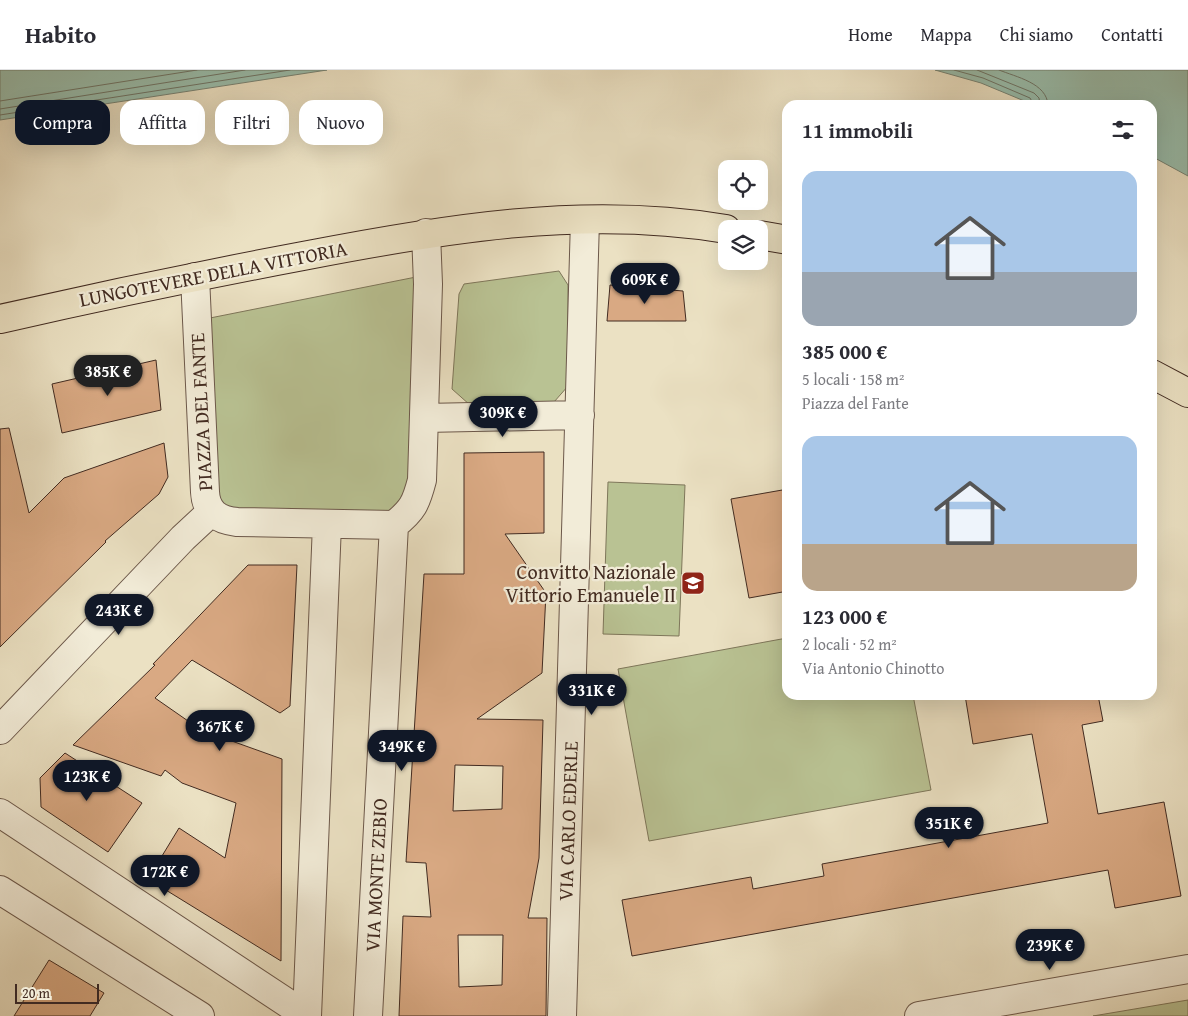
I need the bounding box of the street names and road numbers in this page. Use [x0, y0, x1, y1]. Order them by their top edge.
street label: LUNGOTEVERE DELLA VITTORIA [76, 233, 349, 314]
street label: PIAZZA DEL FANTE [182, 332, 219, 492]
street label: VIA CARLO EDERLE [550, 741, 585, 901]
street label: VIA MONTE ZEBIO [357, 798, 394, 952]

